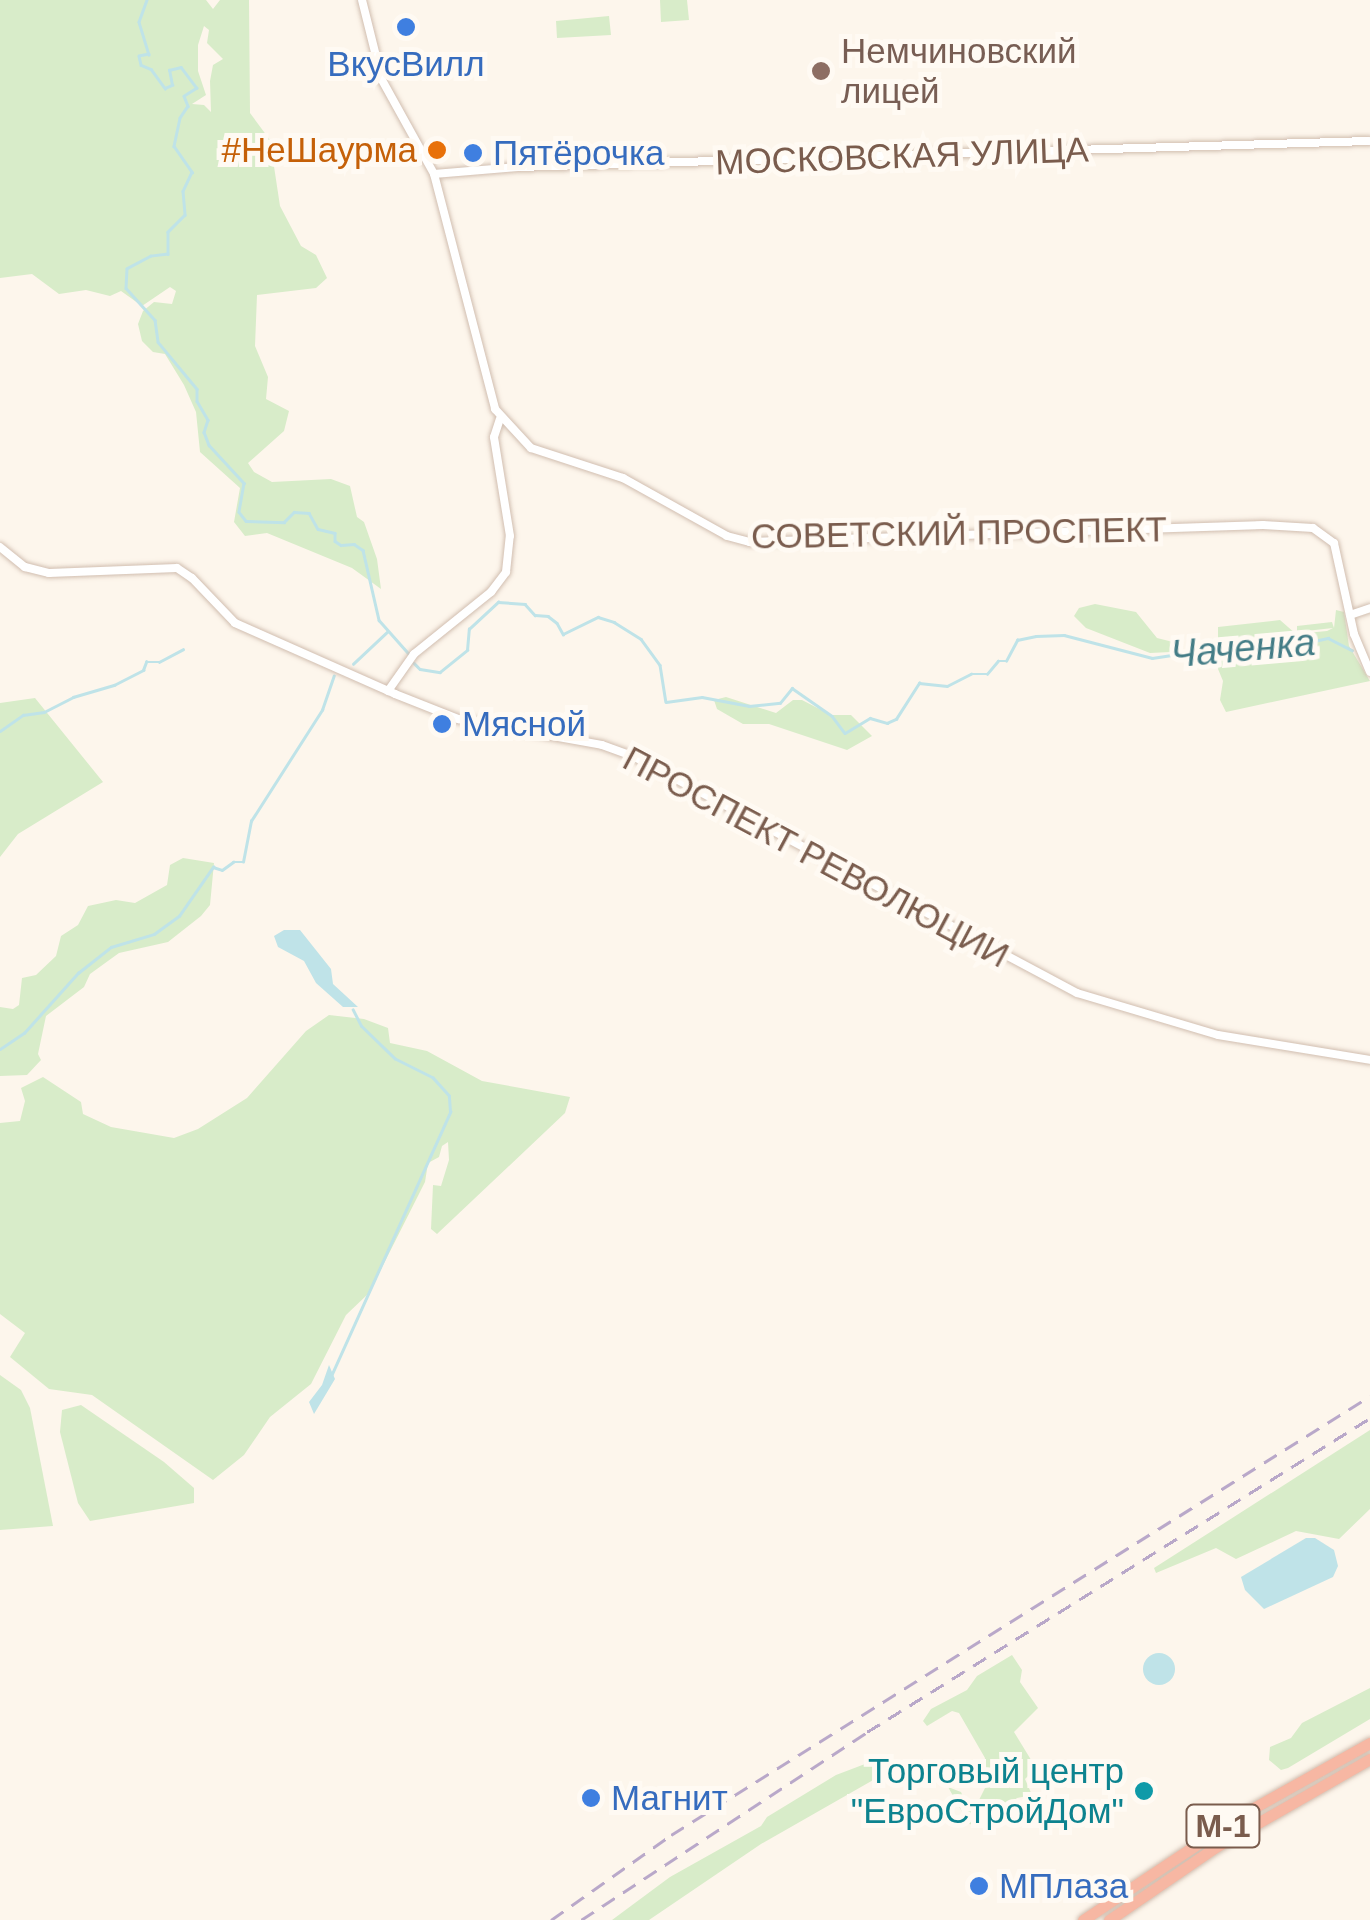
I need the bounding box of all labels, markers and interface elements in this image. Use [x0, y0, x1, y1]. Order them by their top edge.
marker: ВкусВилл [395, 16, 417, 38]
place label: Немчиновский лицей [841, 30, 1076, 112]
place label: ВкусВилл [327, 43, 485, 85]
marker: Немчиновский лицей [810, 60, 832, 82]
street label: МОСКОВСКАЯ УЛИЦА [715, 128, 1089, 184]
place label: #НеШаурма [222, 129, 417, 171]
place label: Пятёрочка [493, 132, 665, 174]
marker: #НеШаурма [426, 139, 448, 161]
marker: Пятёрочка [462, 142, 484, 164]
street label: СОВЕТСКИЙ ПРОСПЕКТ [751, 508, 1167, 558]
water label: Чаченка [1169, 620, 1317, 678]
place label: Мясной [462, 703, 586, 745]
marker: Мясной [431, 713, 453, 735]
street label: ПРОСПЕКТ РЕВОЛЮЦИИ [616, 737, 1016, 977]
place label: Торговый центр "ЕвроСтройДом" [851, 1750, 1124, 1832]
place label: Магнит [611, 1777, 728, 1819]
marker: Торговый центр "ЕвроСтройДом" [1133, 1780, 1155, 1802]
marker: Магнит [580, 1787, 602, 1809]
road number: М-1 [1183, 1799, 1263, 1853]
place label: МПлаза [999, 1865, 1128, 1907]
marker: МПлаза [968, 1875, 990, 1897]

